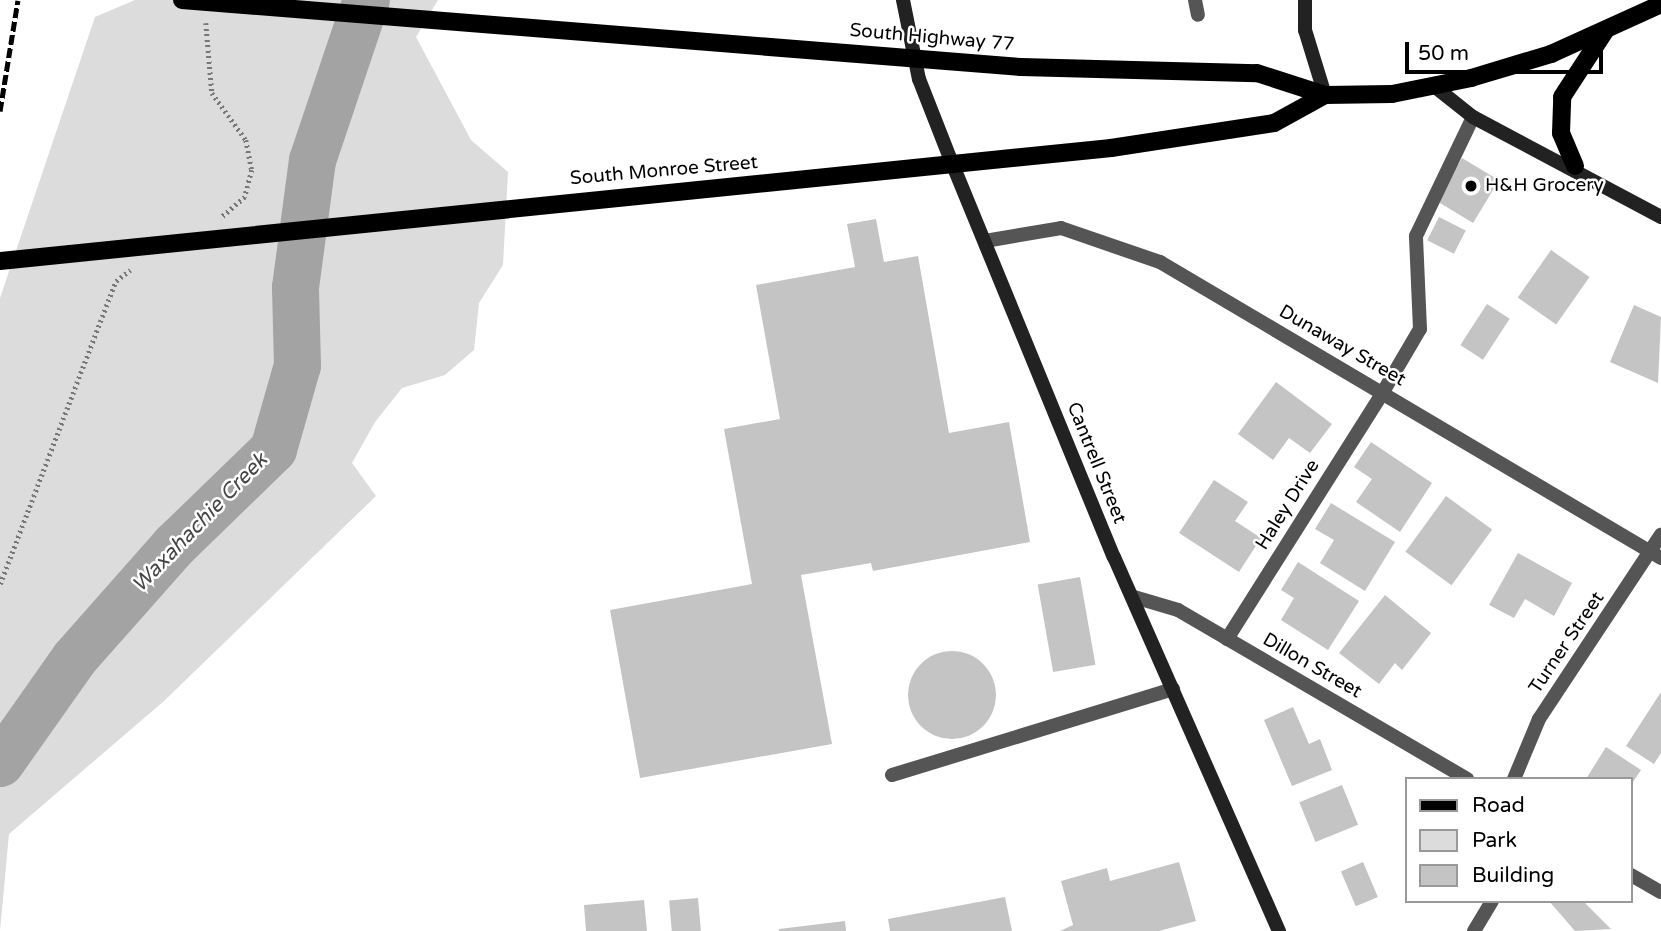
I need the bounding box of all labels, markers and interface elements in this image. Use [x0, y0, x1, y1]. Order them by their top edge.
street label: South Highway 77 [849, 19, 1015, 57]
scale bar [1409, 28, 1607, 72]
text: 50 m [1418, 41, 1469, 66]
street label: South Monroe Street [569, 151, 759, 191]
place label: H&H Grocery [1485, 175, 1604, 197]
marker: H&H Grocery [1463, 178, 1479, 194]
street label: Dunaway Street [1275, 300, 1409, 392]
street label: Cantrell Street [1061, 399, 1131, 527]
water label: Waxahachie Creek [127, 448, 273, 598]
street label: Haley Drive [1251, 456, 1325, 554]
street label: Turner Street [1525, 588, 1609, 698]
street label: Dillon Street [1258, 628, 1366, 704]
legend [1406, 777, 1633, 903]
text: Road [1472, 793, 1525, 818]
text: Park [1472, 828, 1517, 853]
text: Building [1472, 863, 1554, 888]

